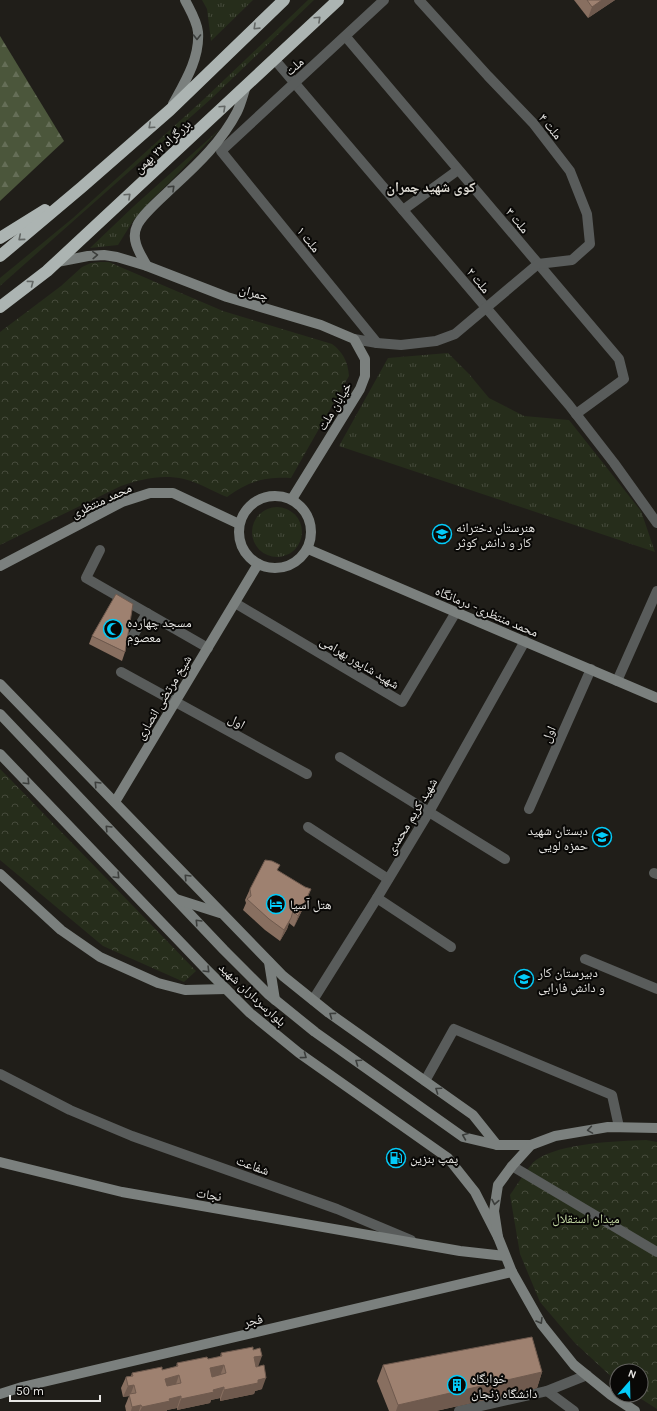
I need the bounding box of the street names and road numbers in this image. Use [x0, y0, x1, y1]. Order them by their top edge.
street label: ملت [282, 54, 307, 79]
street label: ملت ۴ [536, 110, 566, 142]
street label: بزرگراه ۲۲ بهمن [131, 116, 195, 177]
street label: ملت ۳ [503, 205, 533, 236]
street label: ملت ۱ [294, 223, 324, 255]
street label: ملت ۲ [464, 265, 494, 296]
street label: چمران [237, 281, 270, 305]
street label: خیابان ملت [314, 379, 356, 434]
street label: محمد منتظری [69, 480, 134, 522]
street label: محمد منتظری- درمانگاه [433, 583, 541, 641]
street label: شهید شاپور بهرامی [317, 633, 402, 693]
street label: شیخ مرتضی انصاری [132, 652, 196, 743]
street label: اول [225, 711, 248, 733]
street label: اول [538, 723, 560, 745]
street label: شهید کریم محمدی [383, 775, 441, 858]
street label: بلوارسرداران شهید [215, 959, 289, 1030]
street label: شفاعت [234, 1153, 271, 1178]
street label: نجات [195, 1185, 223, 1204]
street label: فجر [241, 1311, 264, 1331]

